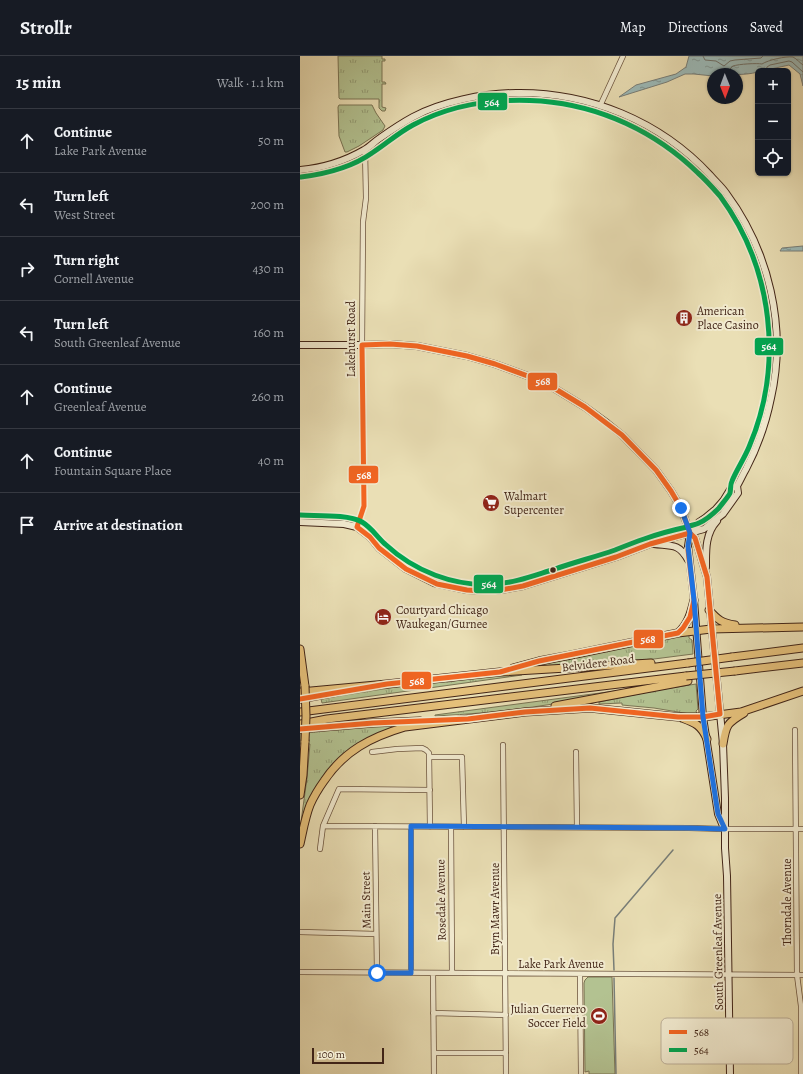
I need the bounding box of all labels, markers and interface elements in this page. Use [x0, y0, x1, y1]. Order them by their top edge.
text: Strollr [20, 15, 72, 41]
text: Map [620, 18, 646, 37]
text: Directions [668, 18, 728, 37]
text: Saved [750, 18, 783, 37]
north arrow [707, 68, 743, 104]
map controls [755, 68, 791, 176]
button: + [755, 68, 791, 104]
text: 15 min [16, 71, 61, 94]
text: Walk · 1.1 km [217, 74, 284, 91]
line badge: 564 [477, 92, 508, 111]
text: 564 [484, 95, 500, 110]
button: − [755, 104, 791, 140]
text: Continue [54, 122, 112, 142]
icon: ahead [16, 130, 38, 152]
text: 50 m [258, 132, 284, 149]
button: locate [755, 140, 791, 176]
text: Lake Park Avenue [54, 142, 147, 159]
text: Turn left [54, 186, 109, 206]
icon: left [16, 194, 38, 216]
text: 200 m [251, 196, 284, 213]
text: West Street [54, 206, 115, 223]
text: Turn right [54, 250, 119, 270]
icon: right [16, 258, 38, 280]
text: 430 m [252, 260, 284, 277]
text: Cornell Avenue [54, 270, 134, 287]
street label: Lakehurst Road [343, 300, 359, 377]
place label: American Place Casino [696, 303, 759, 333]
building icon: American Place Casino [674, 308, 694, 328]
text: Turn left [54, 314, 109, 334]
icon: left [16, 322, 38, 344]
text: 160 m [253, 324, 284, 341]
text: South Greenleaf Avenue [54, 334, 181, 351]
line badge: 564 [754, 337, 784, 356]
text: 564 [761, 339, 777, 354]
line badge: 568 [527, 372, 558, 391]
text: 568 [535, 374, 551, 389]
text: Continue [54, 378, 112, 398]
icon: ahead [16, 386, 38, 408]
text: 260 m [251, 388, 284, 405]
text: Greenleaf Avenue [54, 398, 147, 415]
text: Continue [54, 442, 112, 462]
icon: ahead [16, 450, 38, 472]
text: 40 m [258, 452, 284, 469]
text: Fountain Square Place [54, 462, 172, 479]
line badge: 568 [348, 465, 379, 484]
text: 568 [356, 468, 372, 483]
place label: Walmart Supercenter [503, 488, 564, 518]
supermarket icon: Walmart Supercenter [481, 493, 501, 513]
route end [672, 499, 690, 517]
icon: arrive [16, 514, 38, 536]
text: Arrive at destination [54, 515, 183, 535]
unlabelled marker [548, 565, 558, 575]
line badge: 564 [473, 574, 504, 594]
text: 564 [481, 577, 497, 592]
place label: Courtyard Chicago Waukegan/Gurnee [395, 602, 488, 632]
hotel icon: Courtyard Chicago Waukegan/Gurnee [373, 607, 393, 627]
line badge: 568 [633, 629, 664, 649]
text: 568 [640, 632, 656, 647]
street label: Belvidere Road [561, 651, 636, 675]
line badge: 568 [401, 671, 432, 690]
text: 568 [409, 674, 425, 689]
street label: Thorndale Avenue [779, 858, 795, 946]
street label: Rosedale Avenue [432, 859, 450, 941]
street label: Bryn Mawr Avenue [487, 863, 503, 955]
street label: Main Street [357, 871, 375, 929]
street label: South Greenleaf Avenue [709, 893, 727, 1011]
street label: Lake Park Avenue [518, 956, 604, 972]
route start [368, 964, 386, 982]
place label: Julian Guerrero Soccer Field [511, 1001, 587, 1031]
sports icon: Julian Guerrero Soccer Field [589, 1006, 609, 1026]
legend [661, 1018, 793, 1064]
text: 568 [694, 1025, 709, 1040]
text: 564 [694, 1043, 709, 1058]
scale bar [312, 1046, 384, 1065]
text: 100 m [318, 1047, 345, 1062]

